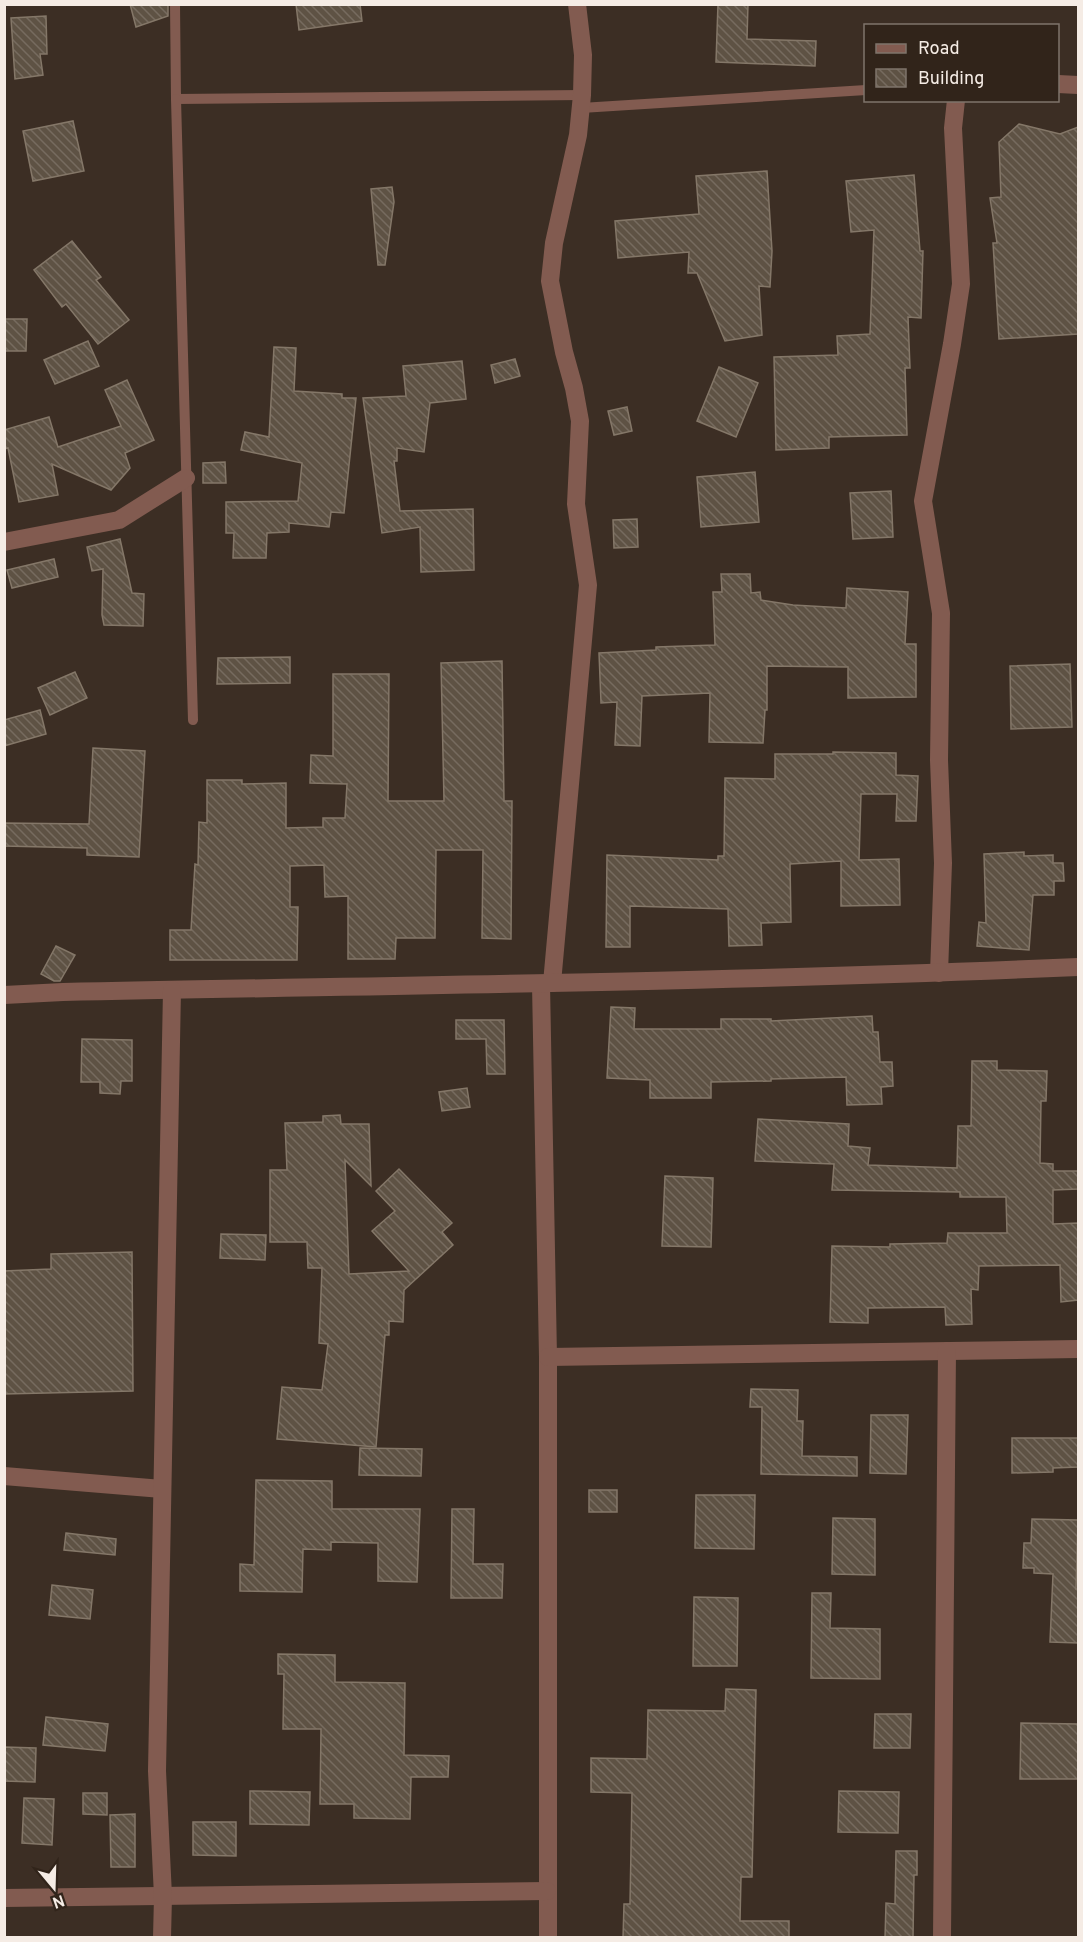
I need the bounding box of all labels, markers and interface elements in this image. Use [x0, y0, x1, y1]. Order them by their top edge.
legend [864, 24, 1059, 102]
text: Road [918, 38, 960, 61]
text: Building [918, 68, 984, 91]
north arrow [24, 1858, 84, 1918]
text: N [50, 1889, 67, 1912]

